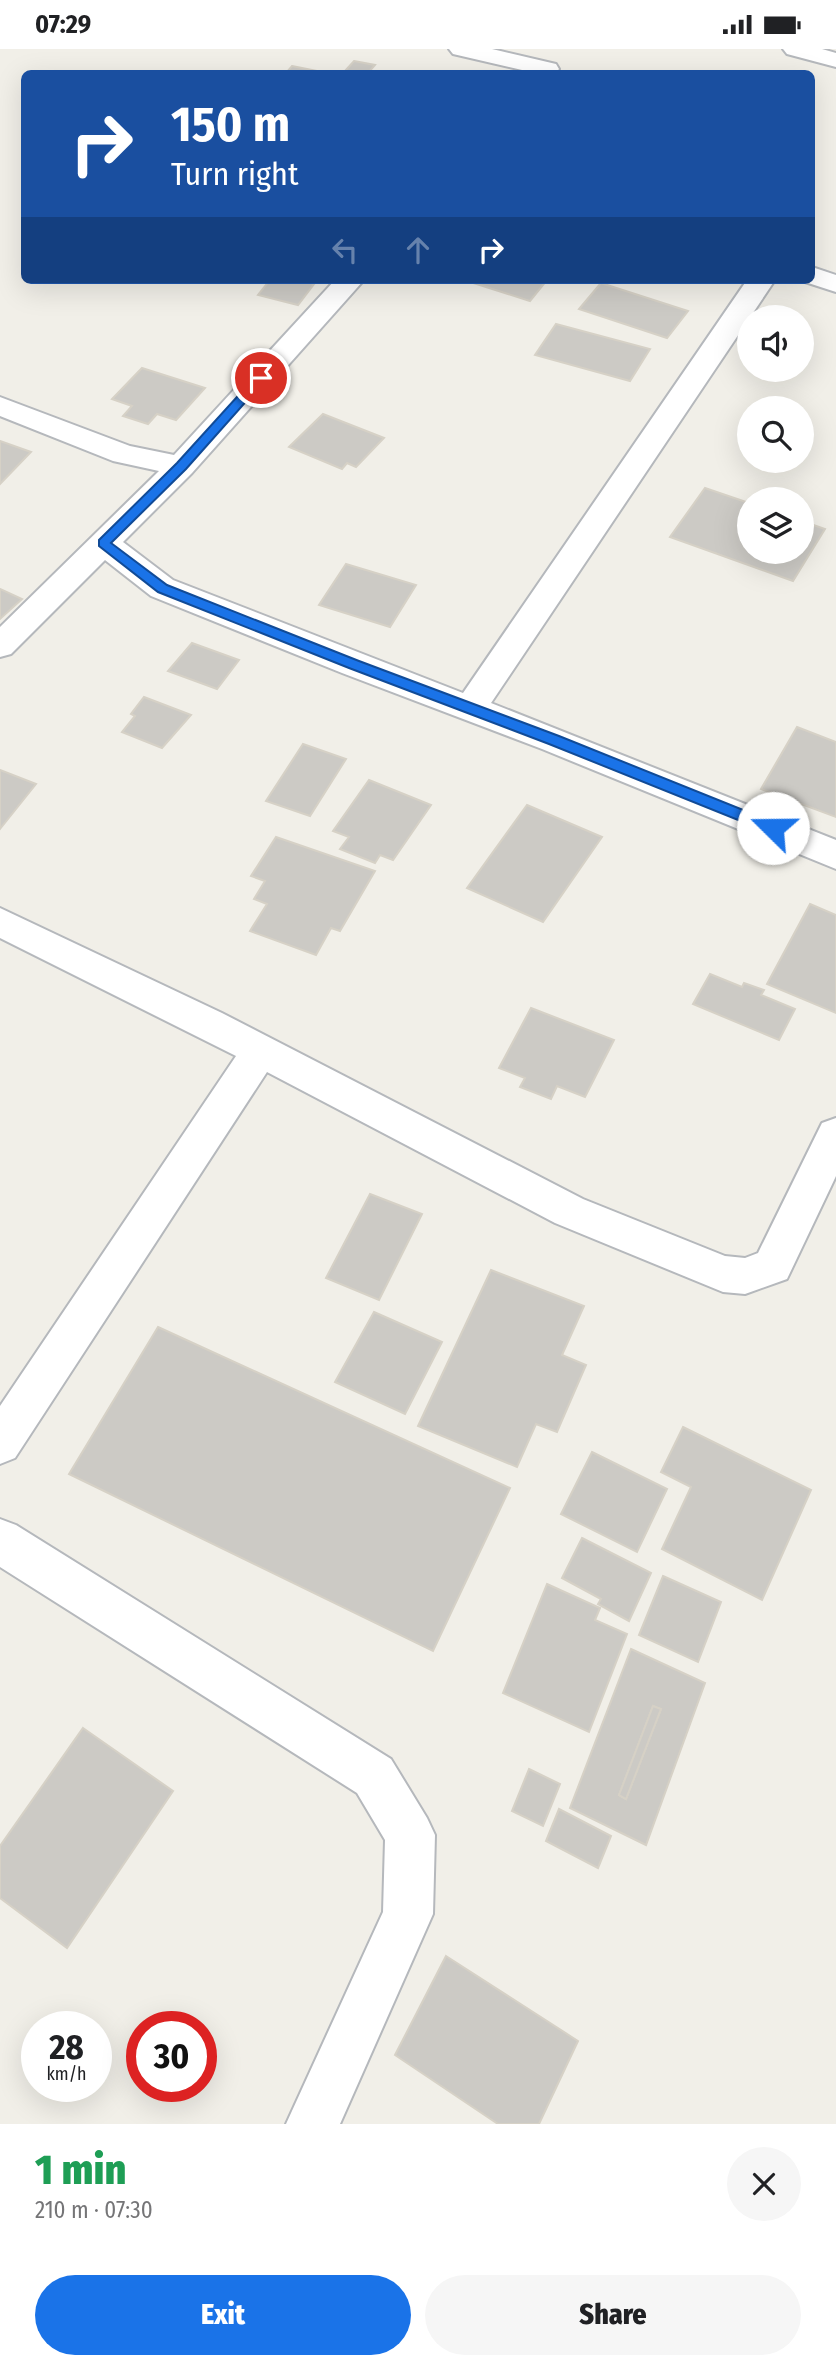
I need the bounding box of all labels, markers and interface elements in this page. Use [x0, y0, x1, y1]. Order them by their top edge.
text: 07:29 [35, 9, 91, 40]
text: 150 m [171, 95, 290, 154]
icon: right [56, 98, 147, 189]
text: Turn right [171, 155, 298, 193]
icon: left [326, 231, 364, 269]
icon: ahead [399, 231, 437, 269]
icon: right [472, 231, 510, 269]
map controls [737, 305, 814, 564]
button: sound [737, 305, 814, 382]
pin [231, 348, 291, 408]
icon: arrive [242, 359, 280, 397]
button: search [737, 396, 814, 473]
button: layers [737, 487, 814, 564]
position arrow [736, 791, 810, 865]
speed limit sign: 30 [126, 2011, 217, 2102]
text: 28 [49, 2026, 84, 2068]
text: km/h [46, 2063, 87, 2085]
text: 1 min [35, 2145, 126, 2195]
button: close [727, 2147, 801, 2221]
text: 210 m · 07:30 [35, 2196, 153, 2224]
button: Exit [35, 2275, 411, 2355]
button: Share [425, 2275, 801, 2355]

